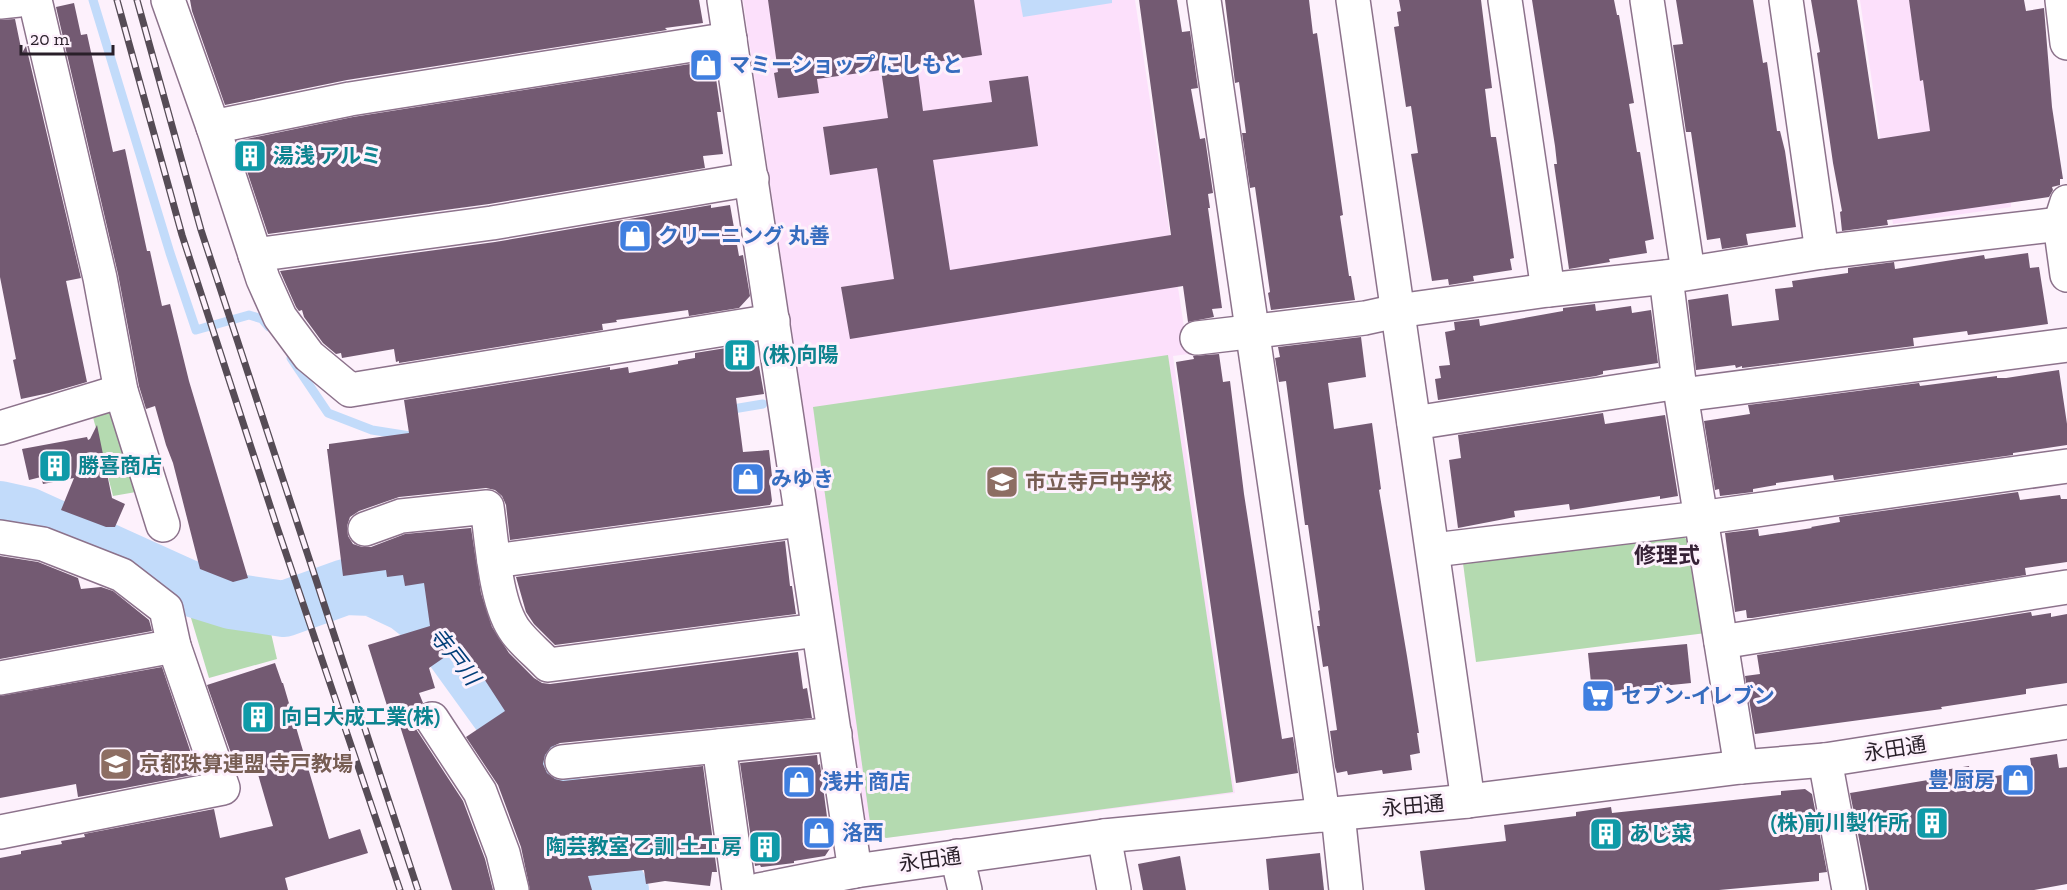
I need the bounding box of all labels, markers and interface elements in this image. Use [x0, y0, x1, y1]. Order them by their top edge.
scale bar [21, 18, 112, 56]
text: 20 m [30, 28, 70, 50]
shop icon: マミーショップ にしもと [688, 47, 724, 83]
place label: マミーショップ にしもと [729, 52, 963, 77]
building icon: 湯浅 アルミ [232, 138, 268, 174]
place label: 湯浅 アルミ [273, 143, 382, 168]
shop icon: クリーニング 丸善 [617, 218, 653, 254]
place label: クリーニング 丸善 [658, 223, 830, 248]
building icon: (株)向陽 [722, 337, 758, 373]
place label: (株)向陽 [763, 342, 838, 367]
building icon: 勝喜商店 [37, 448, 73, 484]
place label: 勝喜商店 [78, 453, 162, 478]
shop icon: みゆき [730, 461, 766, 497]
school or university icon: 市立寺戸中学校 [984, 464, 1020, 500]
place label: みゆき [771, 466, 834, 491]
place label: 市立寺戸中学校 [1025, 469, 1172, 494]
district label: 修理式 [1634, 542, 1700, 569]
water label: 寺戸川 [424, 622, 487, 692]
supermarket icon: セブン-イレブン [1580, 678, 1616, 714]
place label: セブン-イレブン [1621, 683, 1775, 708]
building icon: 向日大成工業(株) [240, 699, 276, 735]
place label: 向日大成工業(株) [281, 704, 440, 729]
street label: 永田通 [1862, 731, 1928, 766]
school or university icon: 京都珠算連盟 寺戸教場 [98, 746, 134, 782]
place label: 京都珠算連盟 寺戸教場 [139, 751, 353, 776]
shop icon: 豊 厨房 [2000, 762, 2036, 798]
shop icon: 浅井 商店 [781, 764, 817, 800]
place label: 豊 厨房 [1928, 767, 1995, 792]
place label: 浅井 商店 [822, 769, 910, 794]
street label: 永田通 [1380, 790, 1445, 821]
building icon: (株)前川製作所 [1914, 805, 1950, 841]
place label: (株)前川製作所 [1771, 810, 1909, 835]
shop icon: 洛西 [801, 815, 837, 851]
building icon: あじ菜 [1588, 816, 1624, 852]
place label: 洛西 [842, 820, 884, 845]
place label: あじ菜 [1629, 821, 1692, 846]
building icon: 陶芸教室 乙訓 土工房 [747, 829, 783, 865]
place label: 陶芸教室 乙訓 土工房 [545, 834, 742, 859]
street label: 永田通 [897, 843, 963, 876]

